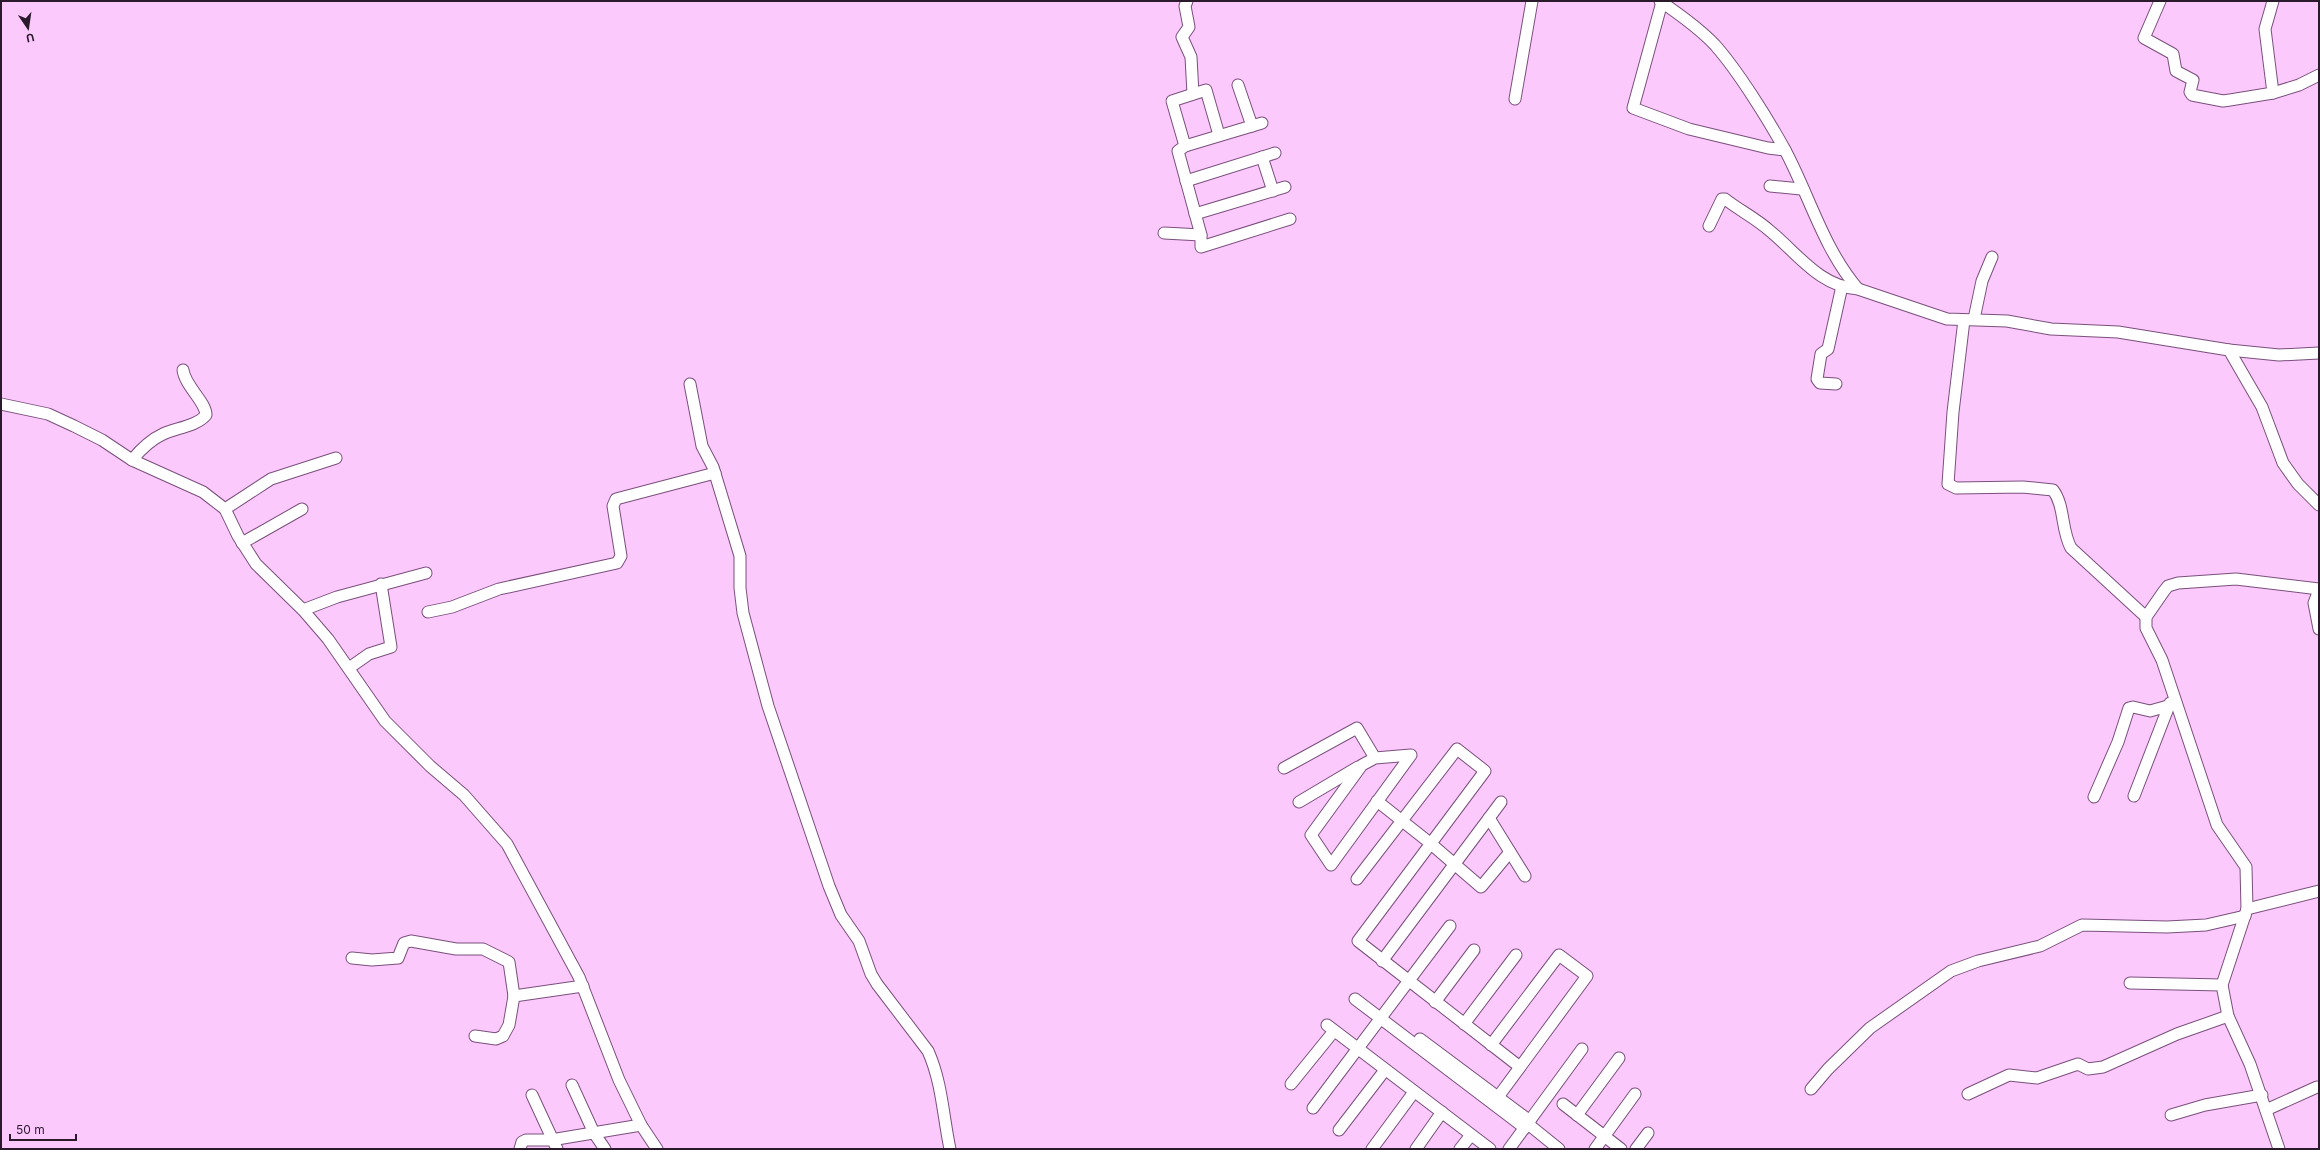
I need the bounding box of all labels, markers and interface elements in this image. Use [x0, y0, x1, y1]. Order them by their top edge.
north arrow [8, 8, 48, 48]
text: U [25, 30, 36, 45]
scale bar [10, 1116, 76, 1142]
text: 50 m [16, 1122, 45, 1137]

